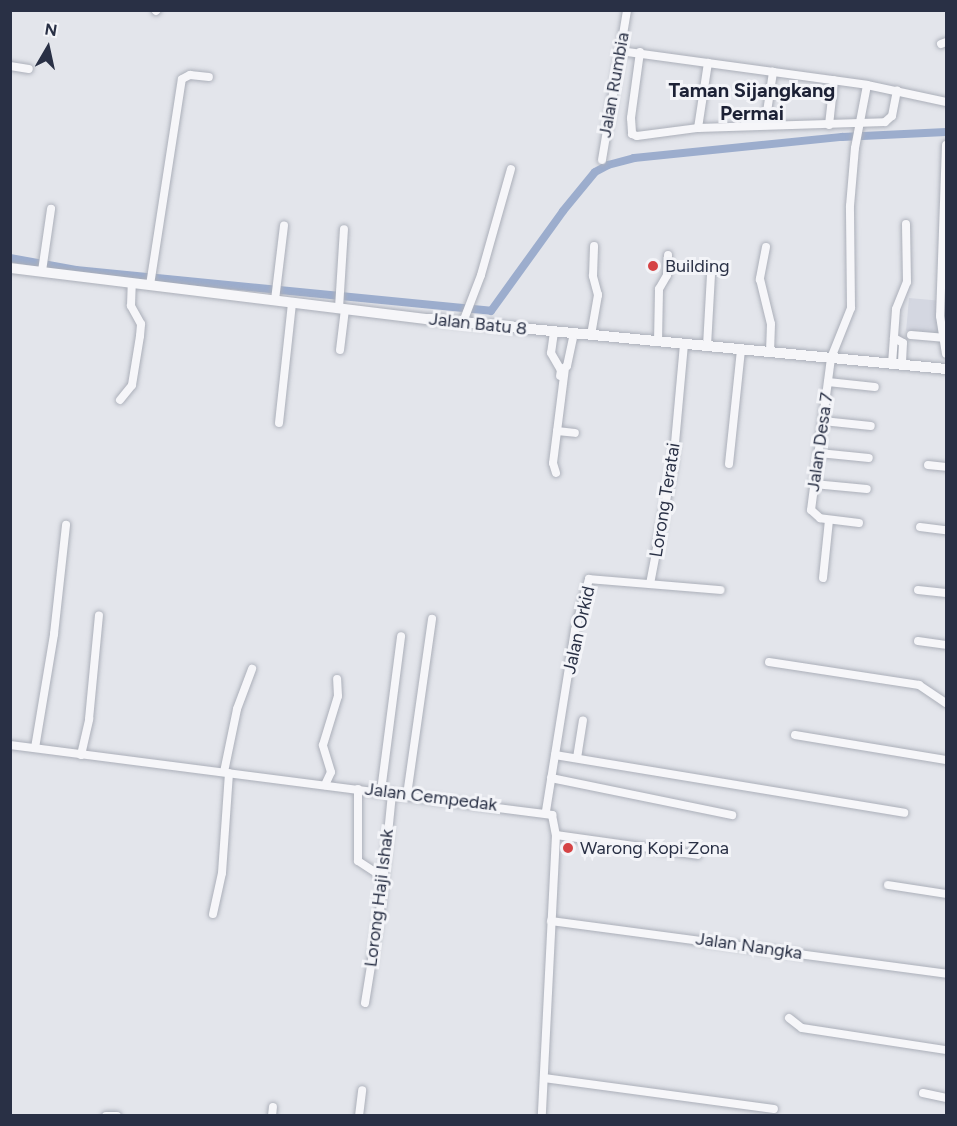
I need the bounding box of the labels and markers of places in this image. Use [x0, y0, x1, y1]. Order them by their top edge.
place label: Building [665, 255, 730, 277]
marker: Building [646, 259, 660, 273]
place label: Warong Kopi Zona [580, 837, 729, 859]
marker: Warong Kopi Zona [561, 841, 575, 855]

